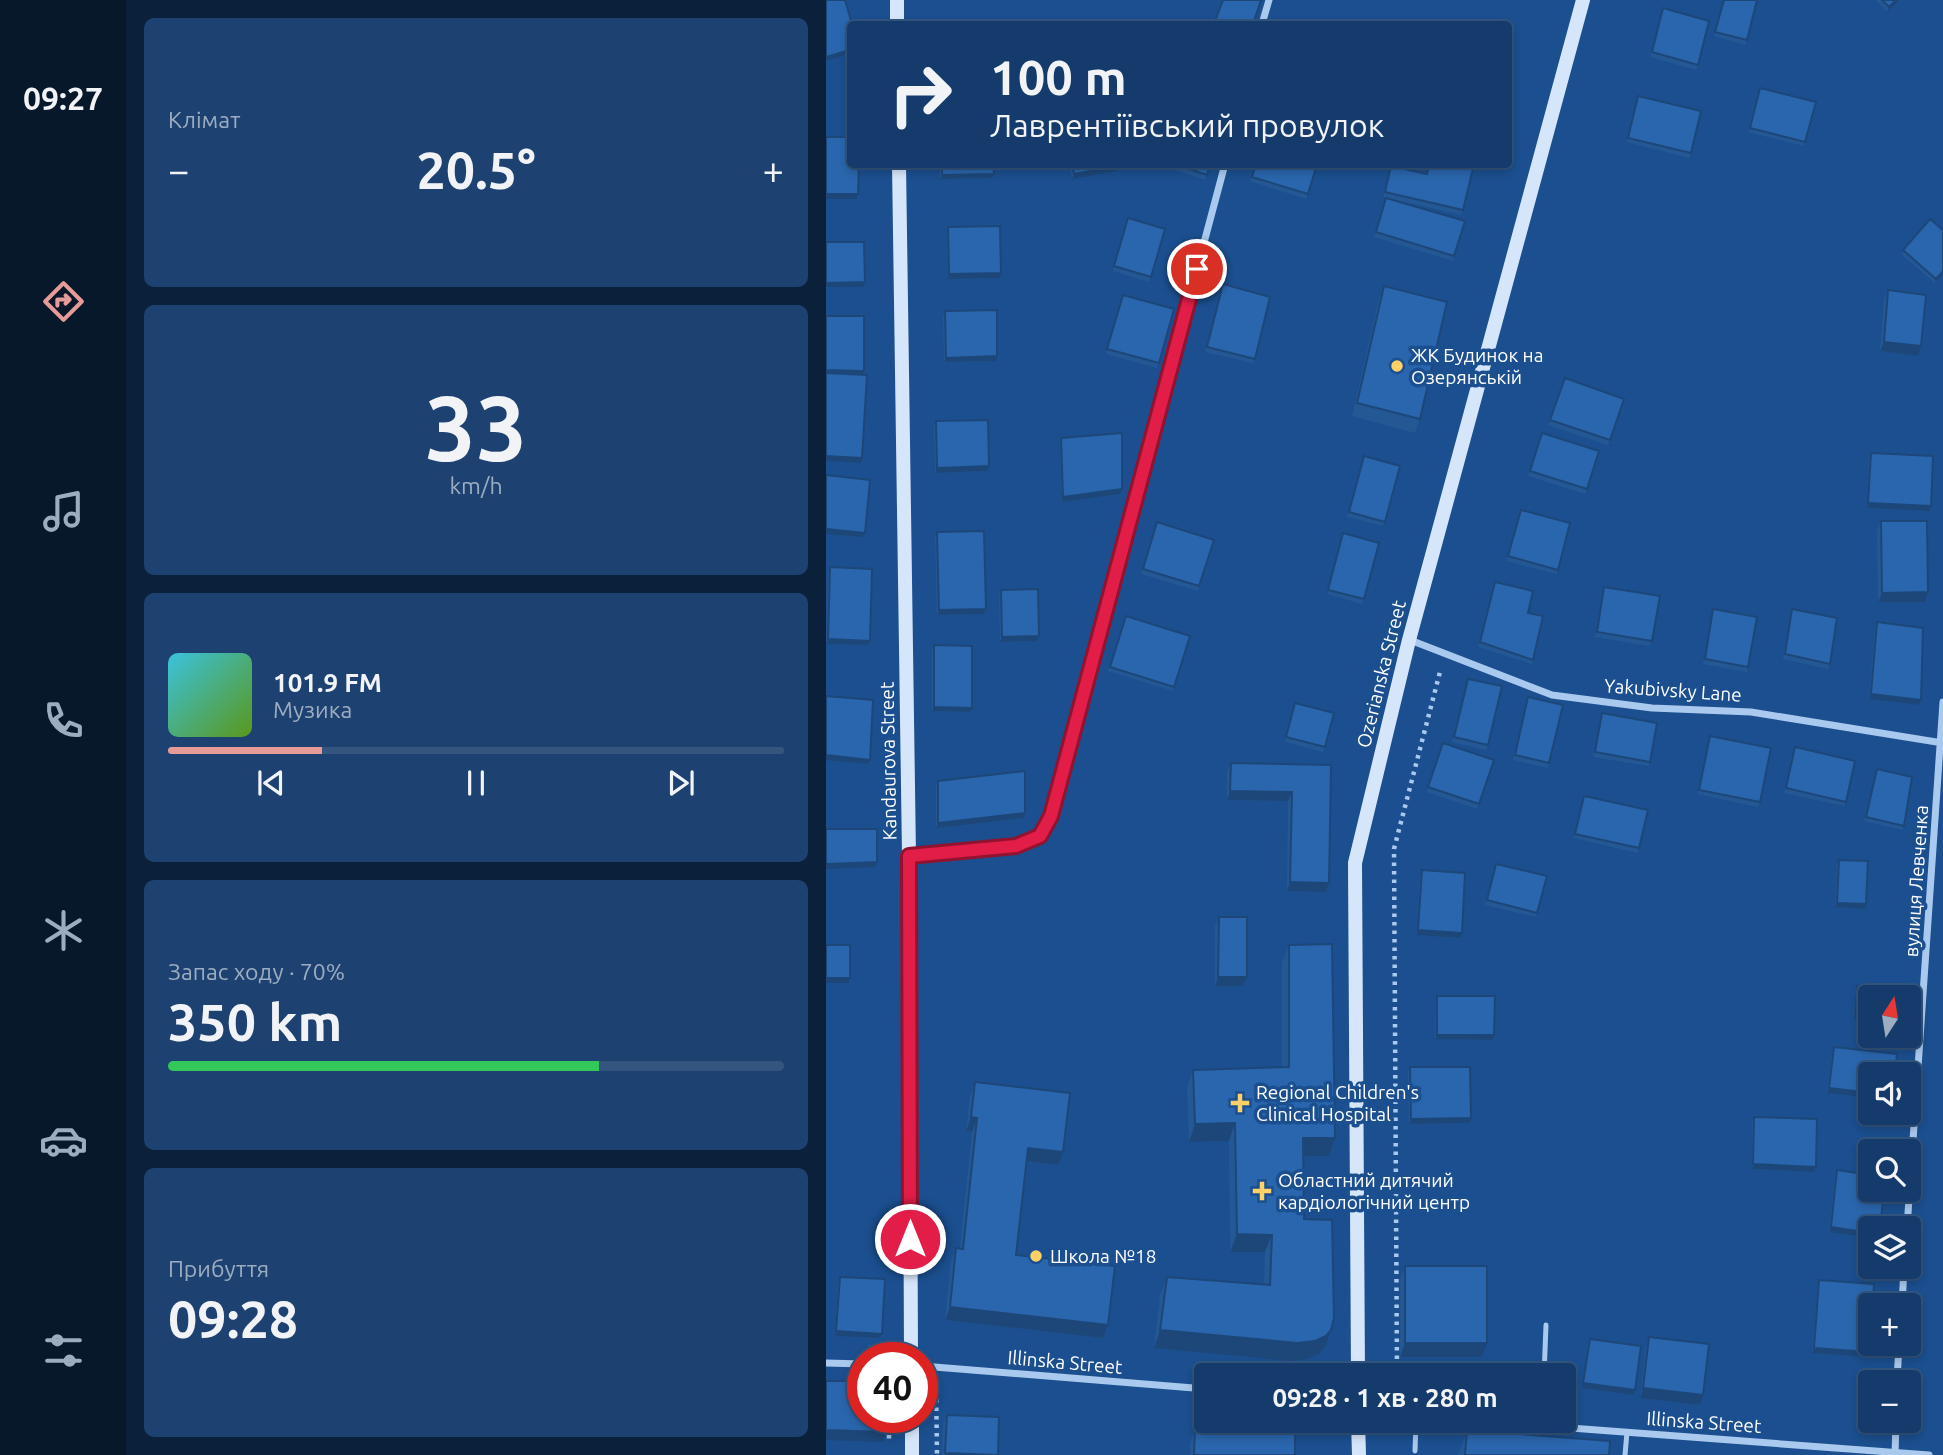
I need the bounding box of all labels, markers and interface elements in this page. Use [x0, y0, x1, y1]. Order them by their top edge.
icon: right [875, 49, 966, 140]
text: 100 m [990, 49, 1127, 104]
text: 09:27 [23, 80, 103, 116]
text: Клімат [168, 107, 240, 132]
text: Лаврентіївський провулок [990, 107, 1384, 143]
text: 20.5° [416, 141, 536, 199]
text: − [168, 149, 189, 191]
text: + [763, 149, 784, 191]
pin [1167, 239, 1227, 299]
icon: arrive [1178, 250, 1216, 288]
icon: directions [39, 277, 88, 326]
place label: ЖК Будинок на Озерянській [1411, 344, 1543, 388]
marker: ЖК Будинок на Озерянській [1389, 358, 1405, 374]
text: 33 [425, 376, 527, 478]
text: km/h [449, 473, 503, 498]
icon: music [39, 487, 88, 536]
street label: Ozerianska Street [1352, 597, 1410, 750]
text: 101.9 FM [273, 668, 382, 697]
street label: Yakubivsky Lane [1604, 674, 1742, 706]
street label: Kandaurova Street [876, 681, 900, 840]
icon: phone [39, 696, 88, 745]
text: Музика [273, 697, 352, 722]
icon: previous [252, 764, 290, 802]
icon: pause [457, 764, 495, 802]
icon: next [662, 764, 700, 802]
street label: вулиця Левченка [1900, 804, 1932, 958]
icon: climate [39, 906, 88, 955]
text: Запас ходу · 70% [168, 959, 345, 984]
north arrow [1858, 985, 1922, 1048]
map controls [1858, 985, 1921, 1433]
text: 350 km [168, 993, 342, 1051]
button: sound [1858, 1062, 1921, 1125]
place label: Regional Children's Clinical Hospital [1256, 1081, 1419, 1125]
marker: Regional Children's Clinical Hospital [1230, 1093, 1250, 1113]
icon: car [39, 1116, 88, 1165]
button: search [1858, 1139, 1921, 1202]
place label: Областний дитячий кардіологічний центр [1278, 1169, 1470, 1213]
marker: Областний дитячий кардіологічний центр [1252, 1181, 1272, 1201]
position arrow [873, 1202, 947, 1276]
button: layers [1858, 1216, 1921, 1279]
place label: Школа №18 [1050, 1245, 1157, 1267]
marker: Школа №18 [1028, 1248, 1044, 1264]
text: Прибуття [168, 1256, 269, 1281]
text: 09:28 [168, 1290, 298, 1348]
button: + [1858, 1293, 1921, 1356]
icon: filters [39, 1326, 88, 1375]
speed limit sign: 40 [847, 1342, 938, 1433]
street label: Illinska Street [1007, 1346, 1124, 1378]
button: − [1858, 1370, 1921, 1433]
text: 09:28 · 1 хв · 280 m [1272, 1383, 1498, 1412]
street label: Illinska Street [1646, 1407, 1763, 1437]

